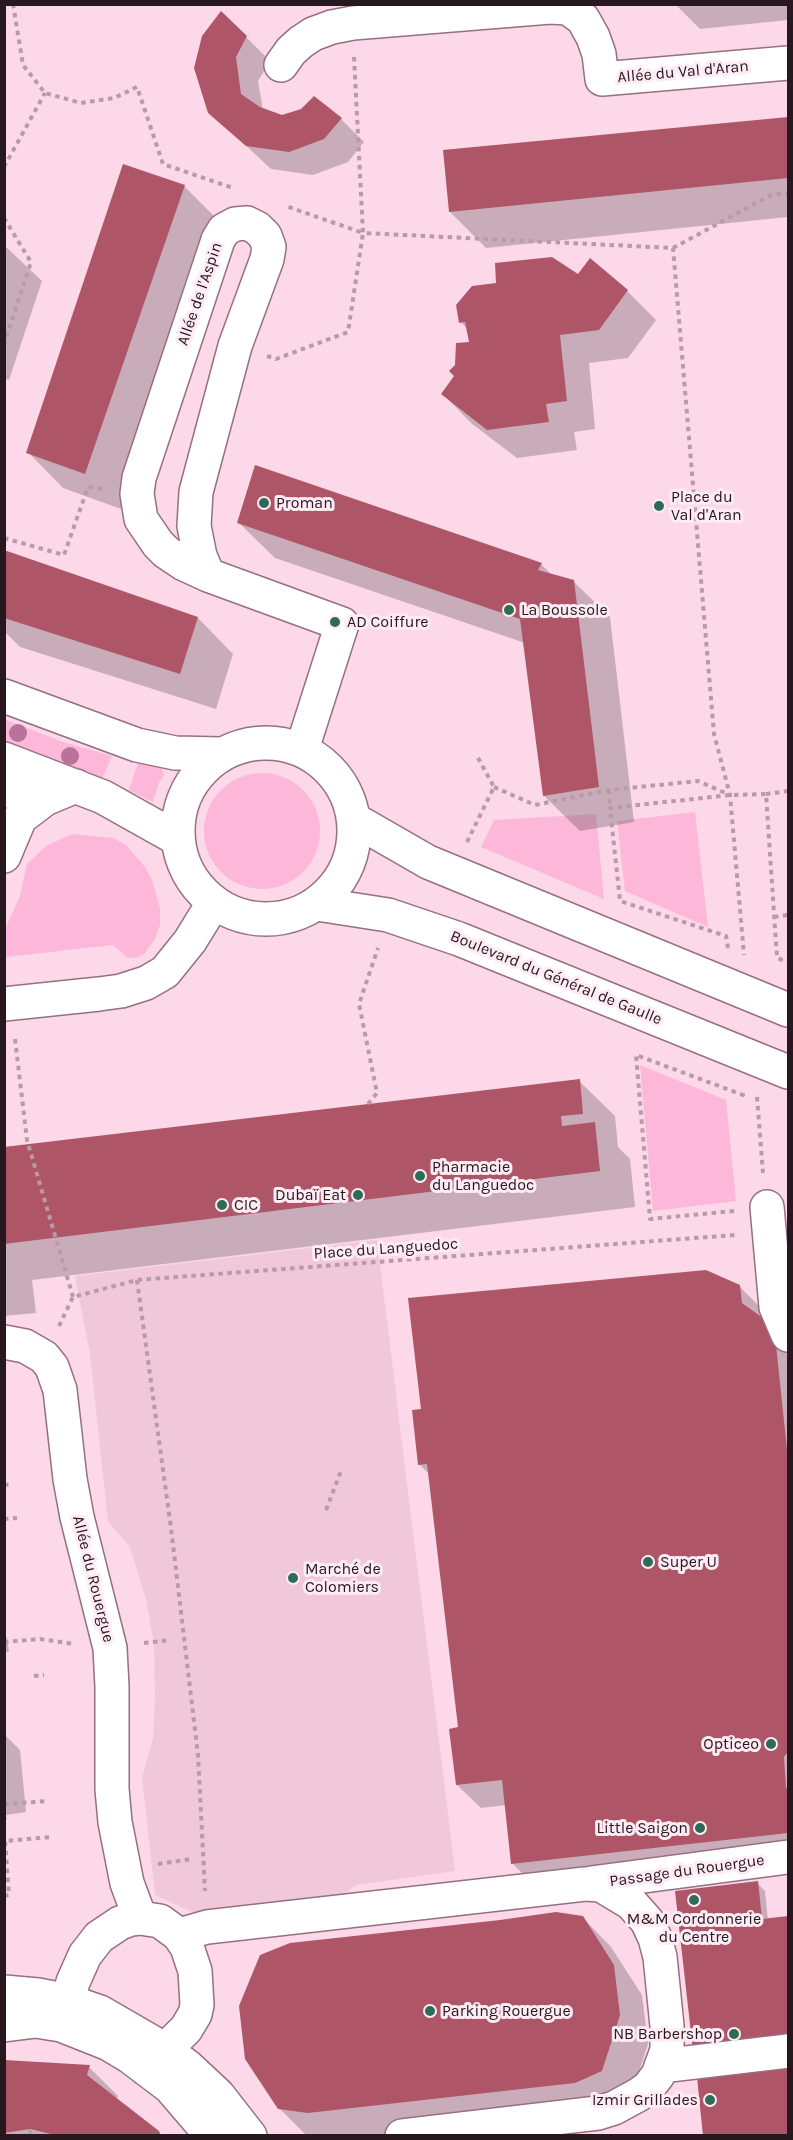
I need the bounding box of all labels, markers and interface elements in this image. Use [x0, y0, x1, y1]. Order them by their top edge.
street label: Allée du Val d'Aran [616, 57, 750, 87]
street label: Allée de l'Aspin [173, 240, 227, 348]
place label: Place du Val d'Aran [671, 487, 742, 525]
place label: Proman [276, 493, 333, 513]
marker: Proman [257, 496, 271, 510]
marker: Place du Val d'Aran [652, 499, 666, 513]
place label: La Boussole [521, 600, 608, 620]
marker: La Boussole [502, 603, 516, 617]
place label: AD Coiffure [347, 612, 429, 632]
marker: AD Coiffure [328, 615, 342, 629]
street label: Boulevard du Général de Gaulle [447, 927, 665, 1029]
place label: Pharmacie du Languedoc [432, 1157, 534, 1195]
marker: Pharmacie du Languedoc [413, 1169, 427, 1183]
place label: Dubaï Eat [275, 1185, 346, 1205]
marker: Dubaï Eat [351, 1188, 365, 1202]
place label: CIC [234, 1195, 258, 1215]
marker: CIC [215, 1198, 229, 1212]
street label: Place du Languedoc [313, 1234, 459, 1264]
street label: Allée du Rouergue [68, 1513, 118, 1645]
place label: Super U [660, 1552, 717, 1572]
marker: Super U [641, 1555, 655, 1569]
place label: Marché de Colomiers [305, 1559, 381, 1597]
marker: Marché de Colomiers [286, 1571, 300, 1585]
place label: Opticeo [703, 1734, 759, 1754]
marker: Opticeo [764, 1737, 778, 1751]
place label: Little Saigon [597, 1818, 688, 1838]
marker: Little Saigon [693, 1821, 707, 1835]
street label: Passage du Rouergue [608, 1851, 766, 1891]
marker: M&M Cordonnerie du Centre [687, 1893, 701, 1907]
place label: M&M Cordonnerie du Centre [627, 1909, 761, 1947]
place label: Parking Rouergue [442, 2001, 571, 2021]
marker: Parking Rouergue [423, 2004, 437, 2018]
place label: NB Barbershop [613, 2024, 722, 2044]
marker: NB Barbershop [727, 2027, 741, 2041]
place label: Izmir Grillades [592, 2090, 698, 2110]
marker: Izmir Grillades [703, 2093, 717, 2107]

